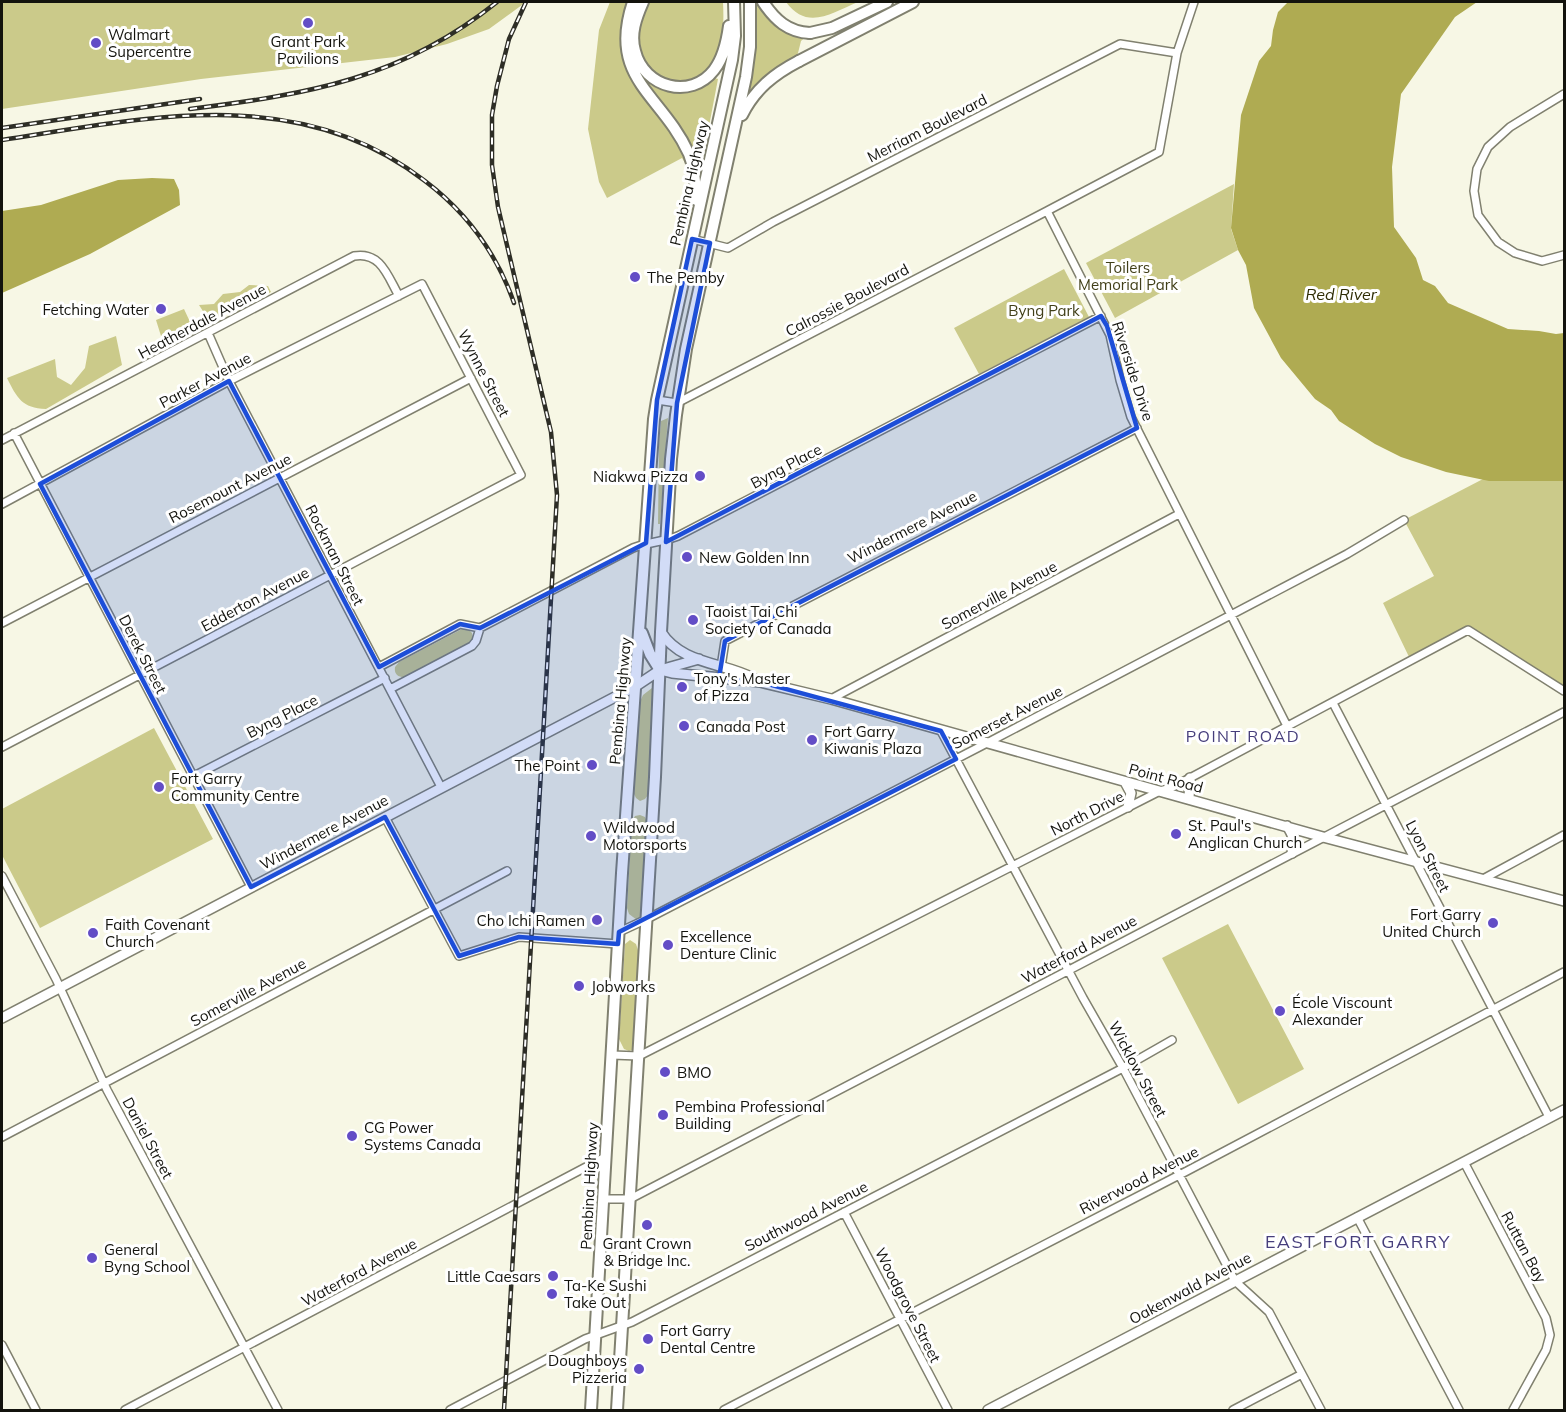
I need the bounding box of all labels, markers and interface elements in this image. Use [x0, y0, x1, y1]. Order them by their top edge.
marker: Grant Park Pavilions [301, 16, 315, 30]
place label: Walmart Supercentre [108, 25, 192, 61]
place label: Grant Park Pavilions [271, 32, 346, 68]
marker: Walmart Supercentre [89, 36, 103, 50]
street label: Merriam Boulevard [864, 90, 990, 166]
street label: Pembina Highway [665, 119, 713, 247]
park label: Toilers Memorial Park [1078, 258, 1178, 294]
street label: Calrossie Boulevard [782, 259, 912, 341]
place label: The Pemby [647, 268, 725, 287]
marker: The Pemby [628, 270, 642, 284]
street label: Heatherdale Avenue [135, 279, 269, 363]
water label: Red River [1305, 284, 1378, 304]
place label: Fetching Water [42, 300, 150, 319]
park label: Byng Park [1008, 301, 1080, 320]
marker: Fetching Water [154, 302, 168, 316]
street label: Riverside Drive [1108, 319, 1158, 423]
street label: Wynne Street [454, 326, 514, 420]
street label: Parker Avenue [156, 348, 254, 412]
street label: Byng Place [747, 439, 825, 493]
street label: Rosemount Avenue [166, 449, 294, 527]
place label: Niakwa Pizza [593, 467, 688, 486]
marker: Niakwa Pizza [693, 469, 707, 483]
street label: Windermere Avenue [844, 486, 980, 568]
street label: Rockman Street [302, 502, 368, 608]
place label: New Golden Inn [699, 548, 810, 567]
marker: New Golden Inn [680, 550, 694, 564]
street label: Somerville Avenue [938, 557, 1060, 633]
street label: Edderton Avenue [198, 563, 312, 635]
place label: Taoist Tai Chi Society of Canada [705, 602, 832, 638]
street label: Derek Street [115, 611, 171, 697]
marker: Taoist Tai Chi Society of Canada [686, 613, 700, 627]
street label: Pembina Highway [605, 637, 635, 765]
place label: Tony's Master of Pizza [694, 669, 790, 705]
marker: Tony's Master of Pizza [675, 680, 689, 694]
street label: Somerset Avenue [949, 681, 1065, 753]
street label: Byng Place [243, 690, 321, 742]
place label: Canada Post [696, 717, 785, 736]
marker: Canada Post [677, 719, 691, 733]
place label: Fort Garry Kiwanis Plaza [824, 722, 922, 758]
district label: POINT ROAD [1186, 726, 1300, 746]
marker: Fort Garry Kiwanis Plaza [805, 733, 819, 747]
place label: The Point [514, 756, 580, 775]
marker: The Point [585, 758, 599, 772]
street label: Point Road [1127, 759, 1205, 797]
place label: Fort Garry Community Centre [171, 769, 299, 805]
marker: Fort Garry Community Centre [152, 780, 166, 794]
street label: North Drive [1047, 786, 1127, 840]
street label: Windermere Avenue [257, 790, 391, 874]
place label: St. Paul's Anglican Church [1188, 816, 1302, 852]
street label: Lyon Street [1402, 817, 1454, 895]
place label: Wildwood Motorsports [603, 818, 687, 854]
marker: St. Paul's Anglican Church [1169, 827, 1183, 841]
marker: Wildwood Motorsports [584, 829, 598, 843]
place label: Fort Garry United Church [1382, 905, 1481, 941]
place label: Cho Ichi Ramen [476, 911, 585, 930]
street label: Waterford Avenue [1018, 911, 1140, 987]
marker: Cho Ichi Ramen [590, 913, 604, 927]
place label: Faith Covenant Church [105, 915, 210, 951]
marker: Fort Garry United Church [1486, 916, 1500, 930]
marker: Faith Covenant Church [86, 926, 100, 940]
place label: Excellence Denture Clinic [680, 927, 777, 963]
marker: Excellence Denture Clinic [661, 938, 675, 952]
street label: Somerville Avenue [187, 954, 309, 1030]
place label: Jobworks [591, 977, 655, 996]
marker: Jobworks [572, 979, 586, 993]
place label: École Viscount Alexander [1292, 993, 1392, 1029]
marker: École Viscount Alexander [1273, 1004, 1287, 1018]
street label: Wicklow Street [1105, 1018, 1171, 1120]
place label: BMO [677, 1063, 712, 1082]
marker: BMO [658, 1065, 672, 1079]
street label: Daniel Street [119, 1094, 177, 1182]
place label: Pembina Professional Building [675, 1097, 825, 1133]
marker: Pembina Professional Building [656, 1108, 670, 1122]
place label: CG Power Systems Canada [364, 1118, 481, 1154]
street label: Pembina Highway [576, 1122, 602, 1250]
marker: CG Power Systems Canada [345, 1129, 359, 1143]
street label: Riverwood Avenue [1076, 1142, 1202, 1218]
street label: Southwood Avenue [741, 1177, 871, 1255]
street label: Ruttan Bay [1497, 1208, 1551, 1286]
marker: Grant Crown & Bridge Inc. [640, 1218, 654, 1232]
district label: EAST FORT GARRY [1265, 1230, 1451, 1253]
street label: Waterford Avenue [298, 1234, 420, 1310]
place label: Grant Crown & Bridge Inc. [602, 1234, 692, 1270]
place label: General Byng School [104, 1240, 190, 1276]
street label: Woodgrove Street [871, 1244, 945, 1366]
street label: Oakenwald Avenue [1126, 1248, 1254, 1328]
marker: General Byng School [85, 1251, 99, 1265]
place label: Little Caesars [447, 1267, 541, 1286]
marker: Little Caesars [546, 1269, 560, 1283]
place label: Ta-Ke Sushi Take Out [564, 1276, 647, 1312]
marker: Ta-Ke Sushi Take Out [545, 1287, 559, 1301]
place label: Fort Garry Dental Centre [660, 1321, 755, 1357]
marker: Fort Garry Dental Centre [641, 1332, 655, 1346]
place label: Doughboys Pizzeria [548, 1351, 627, 1387]
marker: Doughboys Pizzeria [632, 1362, 646, 1376]

